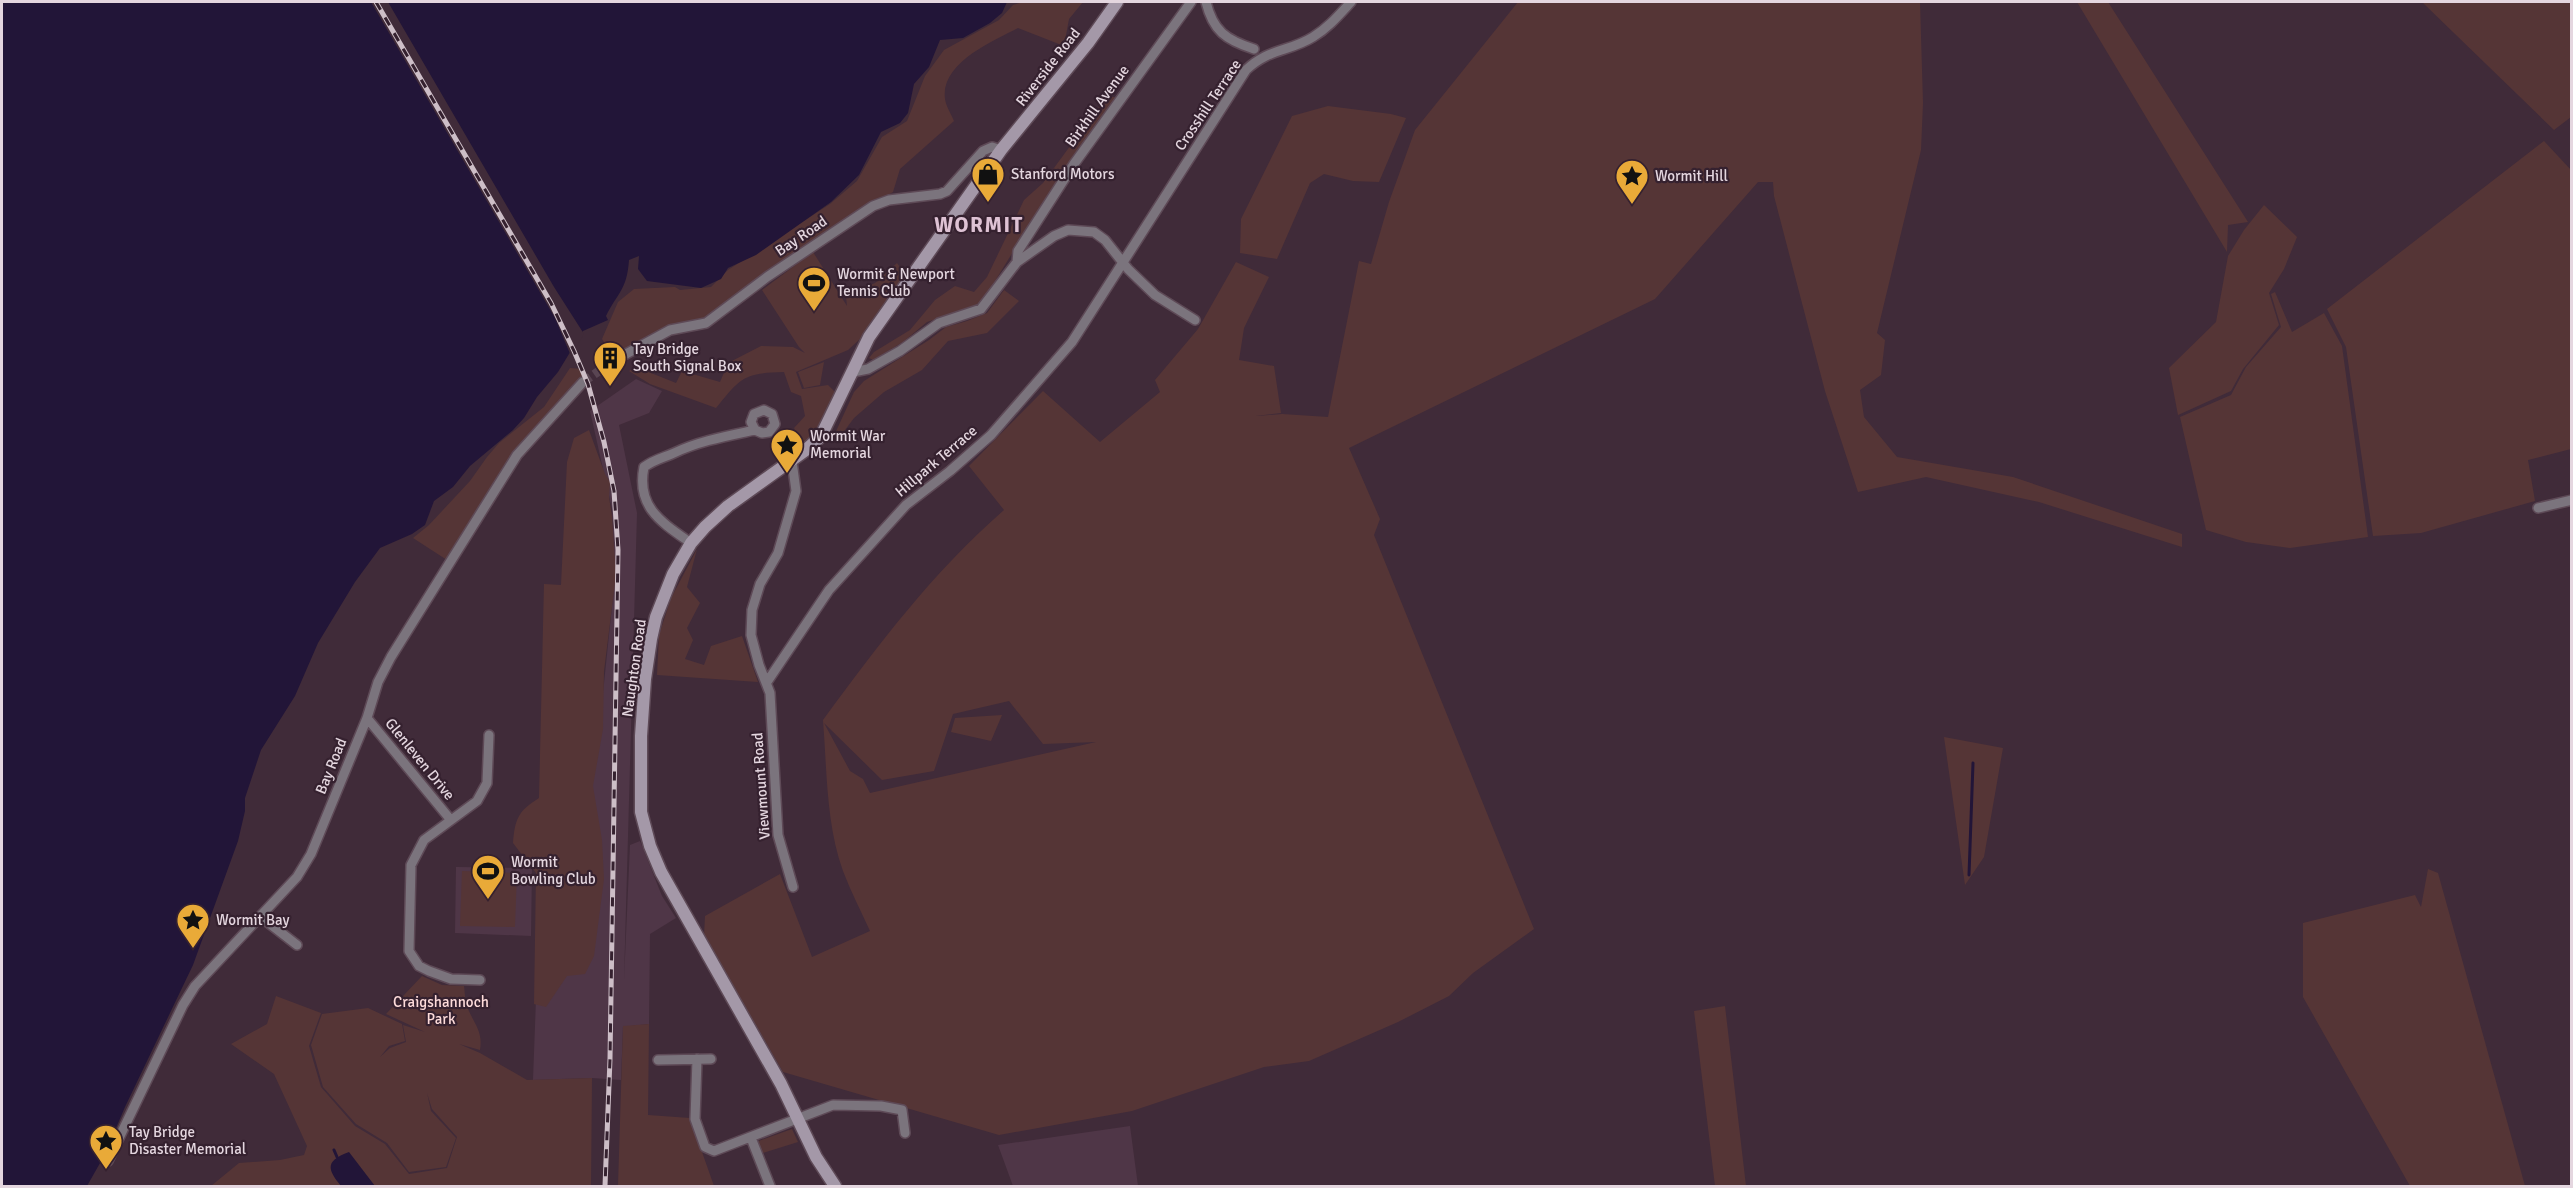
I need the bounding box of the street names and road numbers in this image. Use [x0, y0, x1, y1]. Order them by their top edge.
street label: Riverside Road [1012, 24, 1084, 110]
street label: Crosshill Terrace [1171, 56, 1245, 154]
street label: Birkhill Avenue [1061, 61, 1133, 151]
street label: Bay Road [772, 212, 830, 260]
street label: Hillpark Terrace [891, 422, 981, 500]
street label: Naughton Road [618, 618, 650, 718]
street label: Glenleven Drive [381, 714, 459, 804]
street label: Viewmount Road [748, 732, 774, 840]
street label: Bay Road [312, 735, 350, 797]

